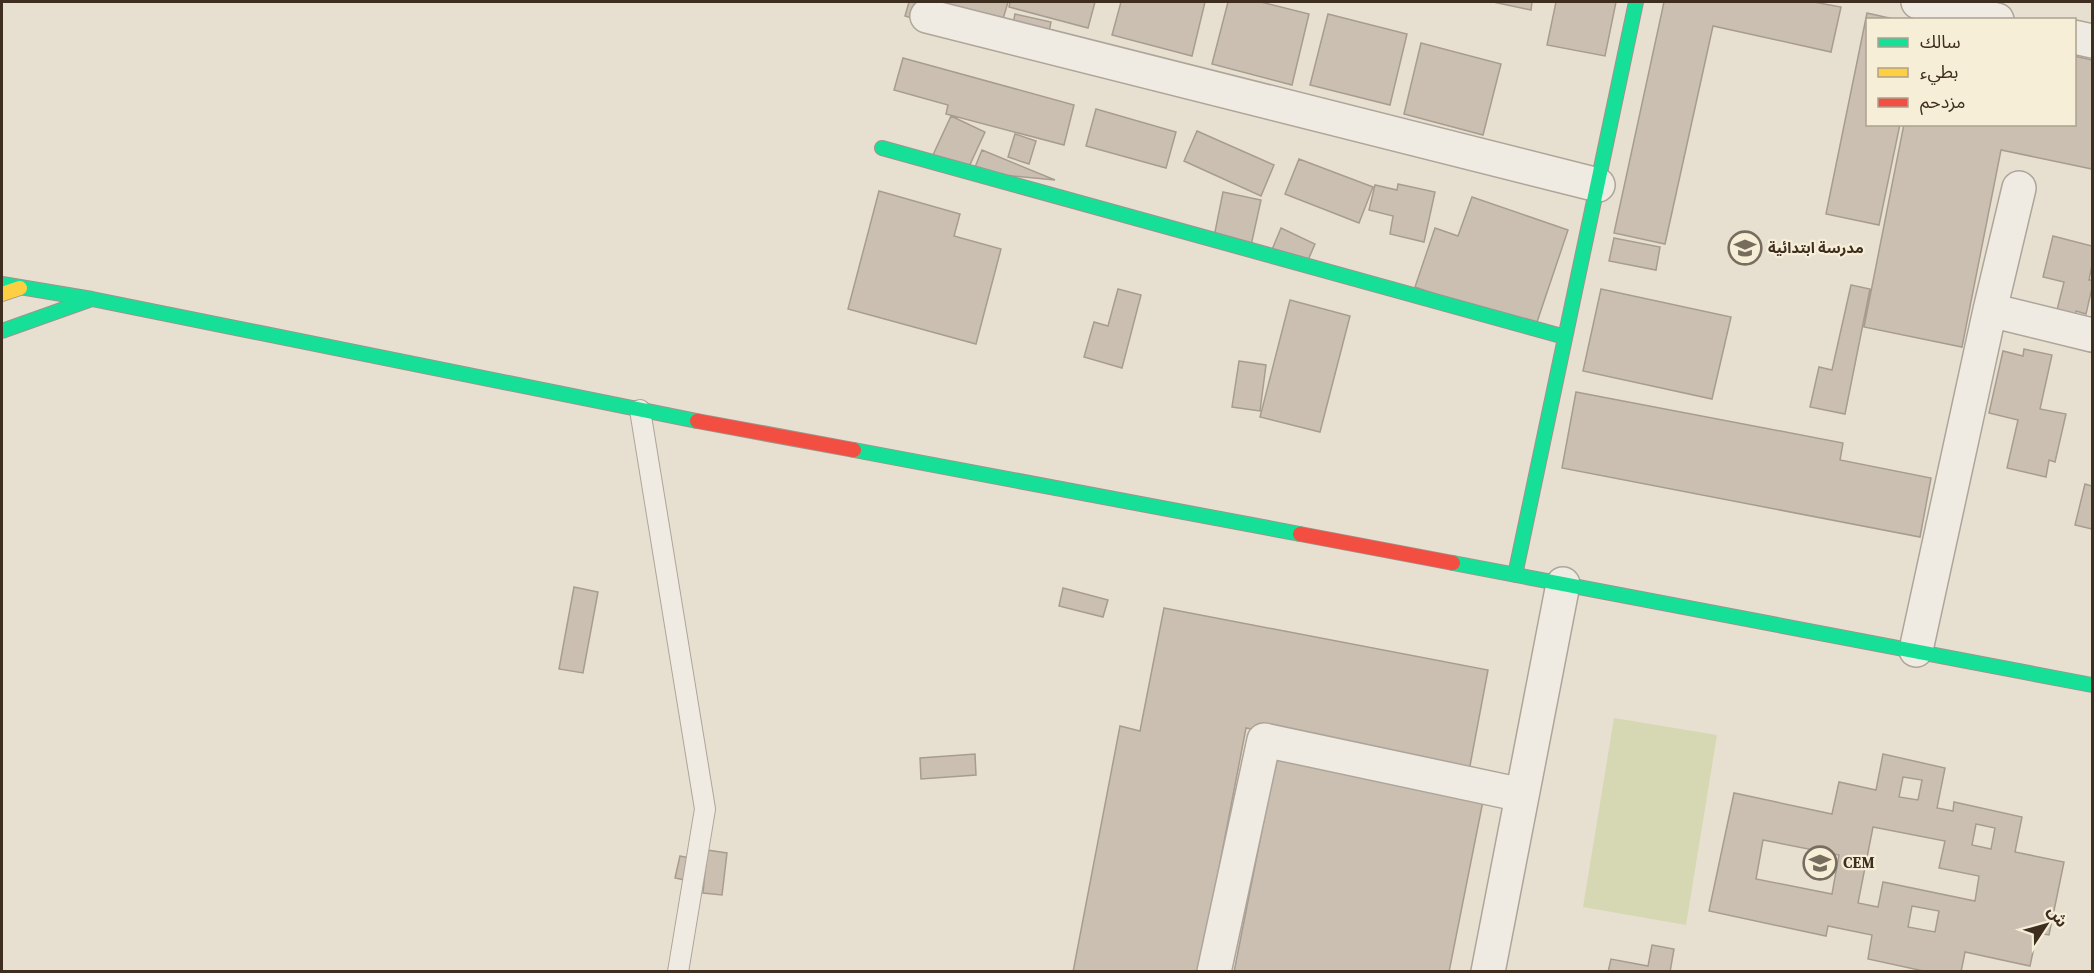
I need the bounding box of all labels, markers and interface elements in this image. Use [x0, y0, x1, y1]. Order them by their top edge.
legend [1866, 18, 2076, 126]
text: سالك [1920, 29, 1961, 54]
text: بطيء [1920, 59, 1958, 85]
text: مزدحم [1920, 89, 1965, 115]
school or university icon: مدرسة ابتدائية [1727, 230, 1763, 266]
place label: مدرسة ابتدائية [1768, 237, 1864, 258]
school or university icon: CEM [1802, 845, 1838, 881]
place label: CEM [1843, 852, 1875, 873]
north arrow [2016, 895, 2076, 955]
text: ش [2043, 901, 2074, 932]

